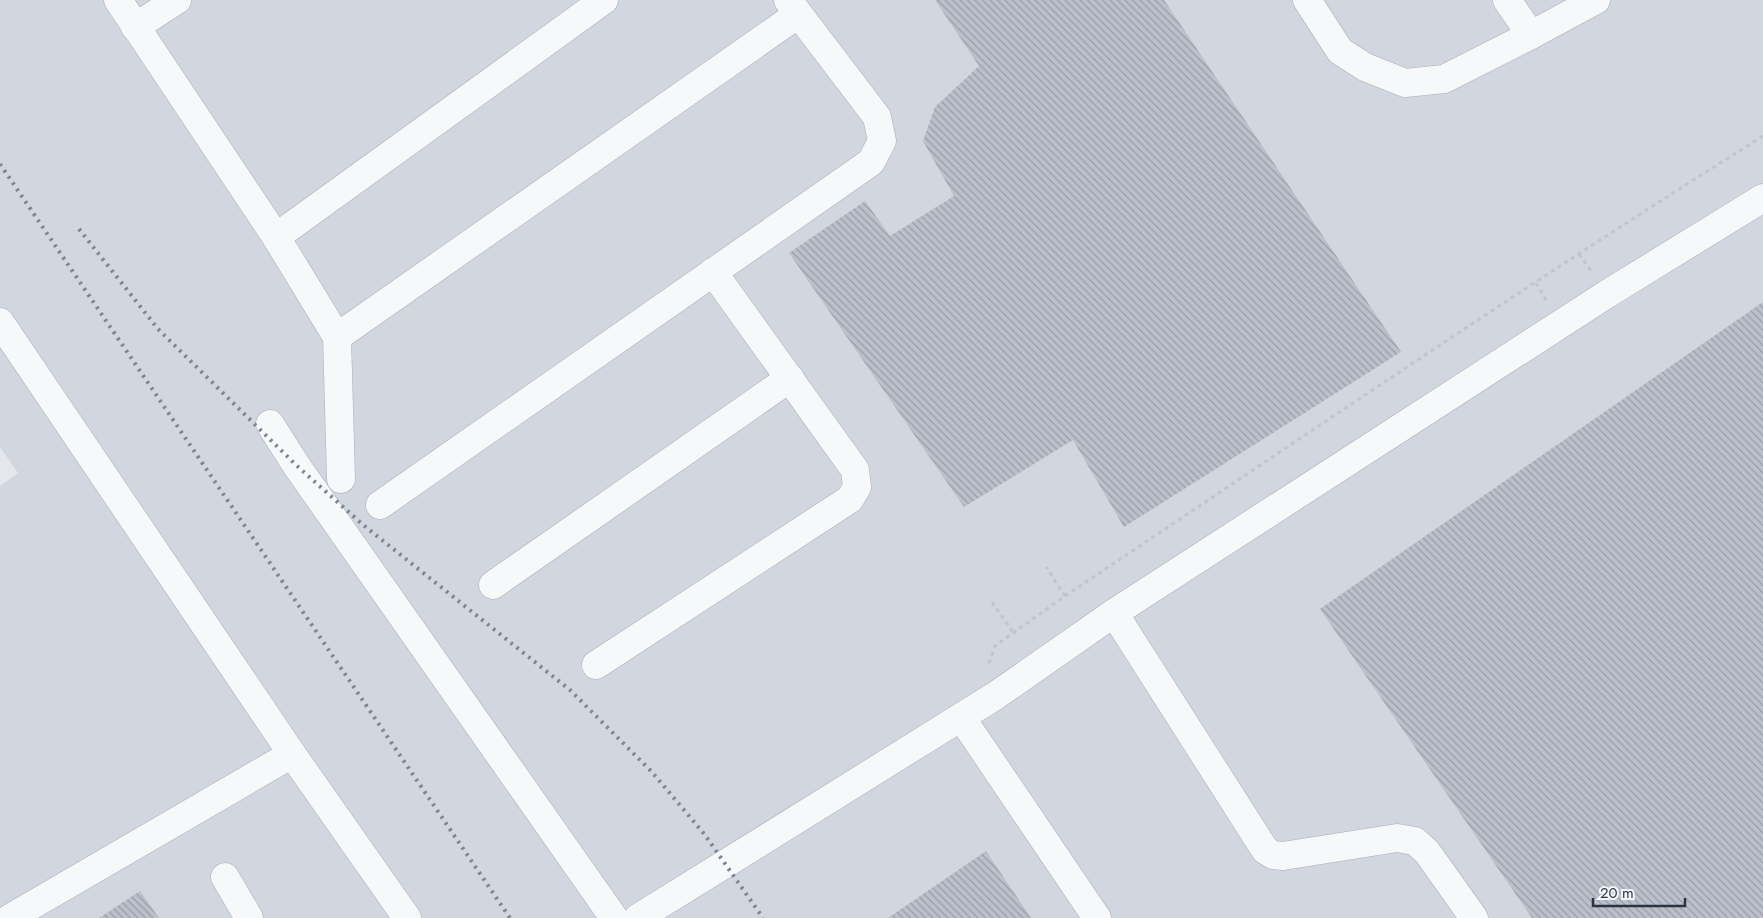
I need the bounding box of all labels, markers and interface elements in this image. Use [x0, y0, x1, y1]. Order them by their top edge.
scale bar [1593, 876, 1686, 908]
text: 20 m [1600, 882, 1634, 904]

